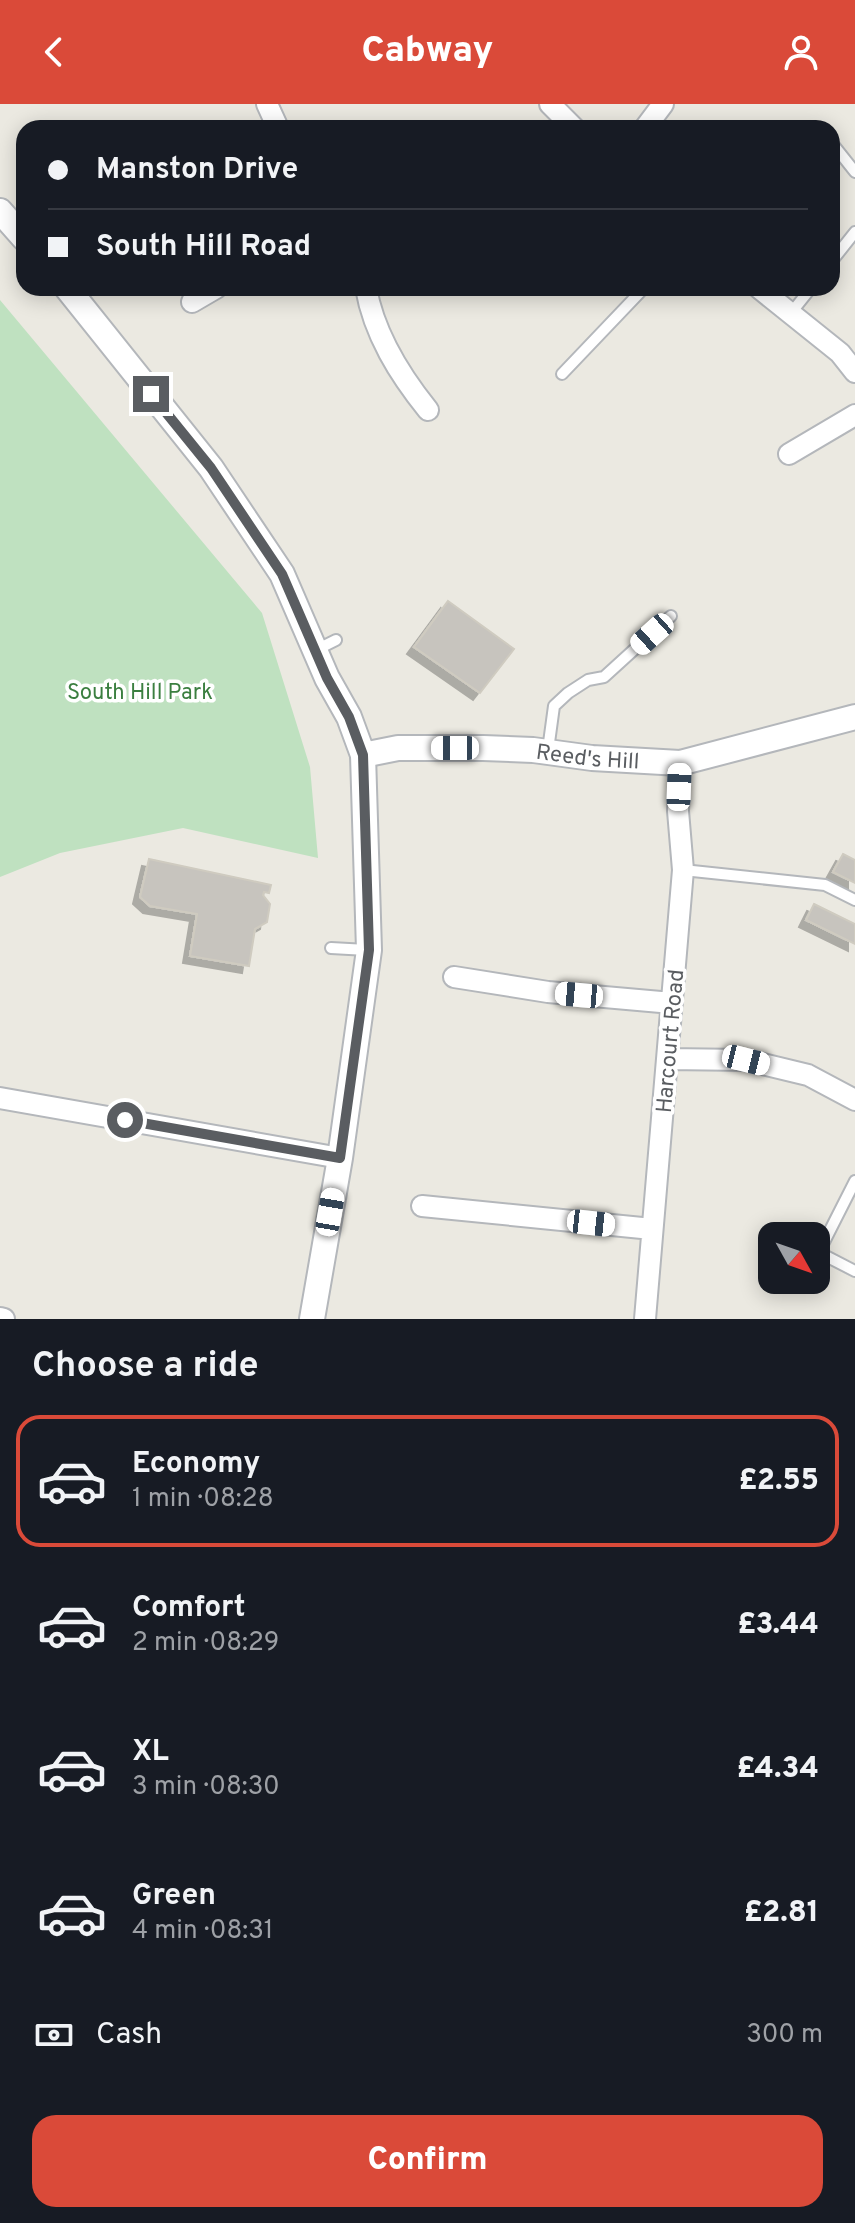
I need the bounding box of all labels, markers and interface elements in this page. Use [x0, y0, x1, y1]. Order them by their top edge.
text: Cabway [362, 29, 493, 75]
icon: back [32, 30, 76, 74]
icon: person [779, 30, 823, 74]
text: Manston Drive [96, 152, 298, 189]
text: South Hill Road [96, 229, 311, 266]
route end [133, 376, 169, 412]
car [626, 609, 678, 659]
park label: South Hill Park [67, 680, 213, 707]
car [431, 736, 479, 760]
street label: Reed's Hill [534, 740, 640, 777]
car [666, 763, 692, 811]
street label: Harcourt Road [652, 968, 691, 1114]
car [554, 981, 604, 1009]
car [720, 1043, 772, 1077]
route start [107, 1102, 143, 1138]
car [314, 1186, 346, 1238]
car [566, 1209, 616, 1237]
north arrow [758, 1222, 830, 1294]
map controls [758, 1222, 830, 1294]
text: Choose a ride [32, 1344, 258, 1390]
icon: car [36, 1445, 108, 1517]
text: Economy [132, 1446, 260, 1483]
text: £2.55 [739, 1463, 819, 1500]
text: 1 min · 08:28 [132, 1483, 274, 1516]
icon: car [36, 1589, 108, 1661]
text: Comfort [132, 1590, 245, 1627]
text: £3.44 [737, 1607, 819, 1644]
text: 2 min · 08:29 [132, 1627, 279, 1660]
icon: car [36, 1733, 108, 1805]
text: XL [132, 1734, 169, 1771]
text: £4.34 [736, 1751, 819, 1788]
text: 3 min · 08:30 [132, 1771, 280, 1804]
icon: car [36, 1877, 108, 1949]
text: Green [132, 1878, 216, 1915]
text: £2.81 [744, 1895, 819, 1932]
text: 4 min · 08:31 [132, 1915, 273, 1948]
icon: cash [32, 2013, 76, 2057]
text: Cash [96, 2017, 162, 2054]
text: 300 m [746, 2019, 823, 2052]
button: Confirm [32, 2115, 823, 2207]

